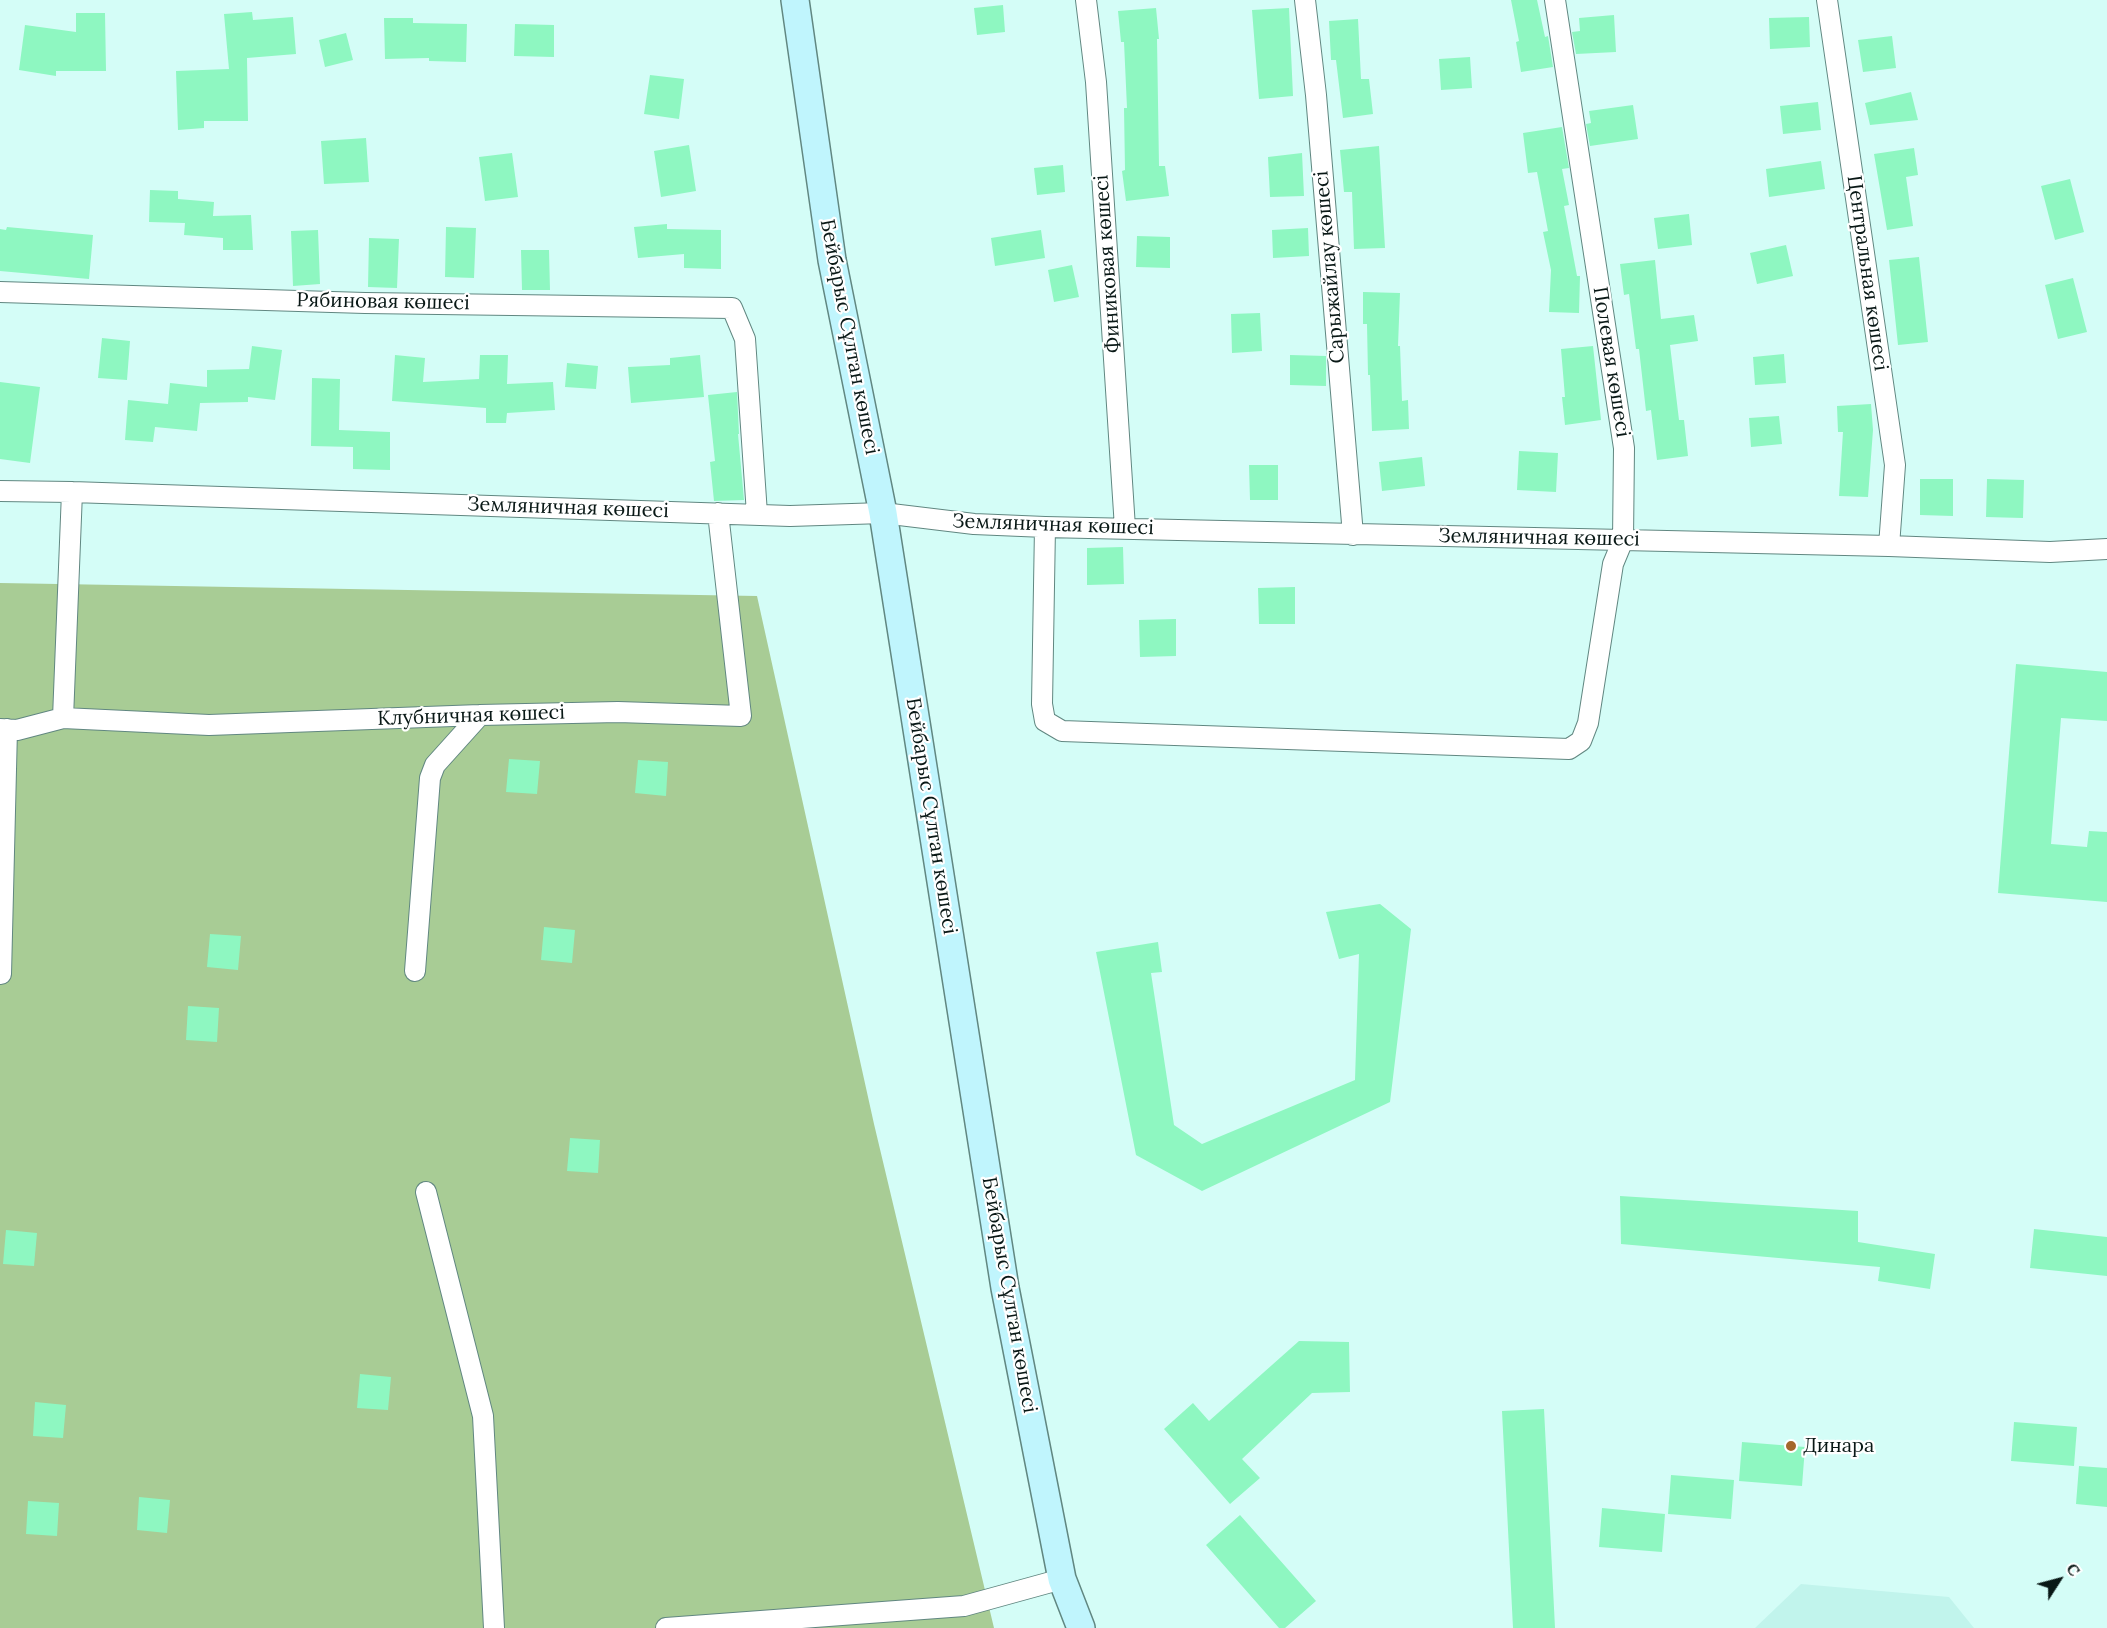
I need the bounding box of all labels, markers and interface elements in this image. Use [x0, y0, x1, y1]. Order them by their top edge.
street label: Сарыжайлау көшесі [1310, 170, 1350, 364]
street label: Финиковая көшесі [1090, 174, 1126, 354]
street label: Центральная көшесі [1841, 174, 1893, 372]
street label: Бейбарыс Сұлтан көшесі [814, 217, 884, 457]
street label: Полевая көшесі [1587, 285, 1635, 439]
street label: Рябиновая көшесі [296, 288, 470, 316]
street label: Земляничная көшесі [467, 492, 669, 524]
street label: Земляничная көшесі [952, 509, 1154, 541]
street label: Земляничная көшесі [1438, 524, 1640, 552]
street label: Бейбарыс Сұлтан көшесі [900, 696, 962, 936]
street label: Клубничная көшесі [377, 701, 565, 731]
street label: Бейбарыс Сұлтан көшесі [976, 1175, 1042, 1415]
place label: Динара [1803, 1434, 1874, 1458]
marker: Динара [1784, 1439, 1798, 1453]
north arrow [2029, 1550, 2089, 1610]
text: С [2062, 1559, 2085, 1580]

